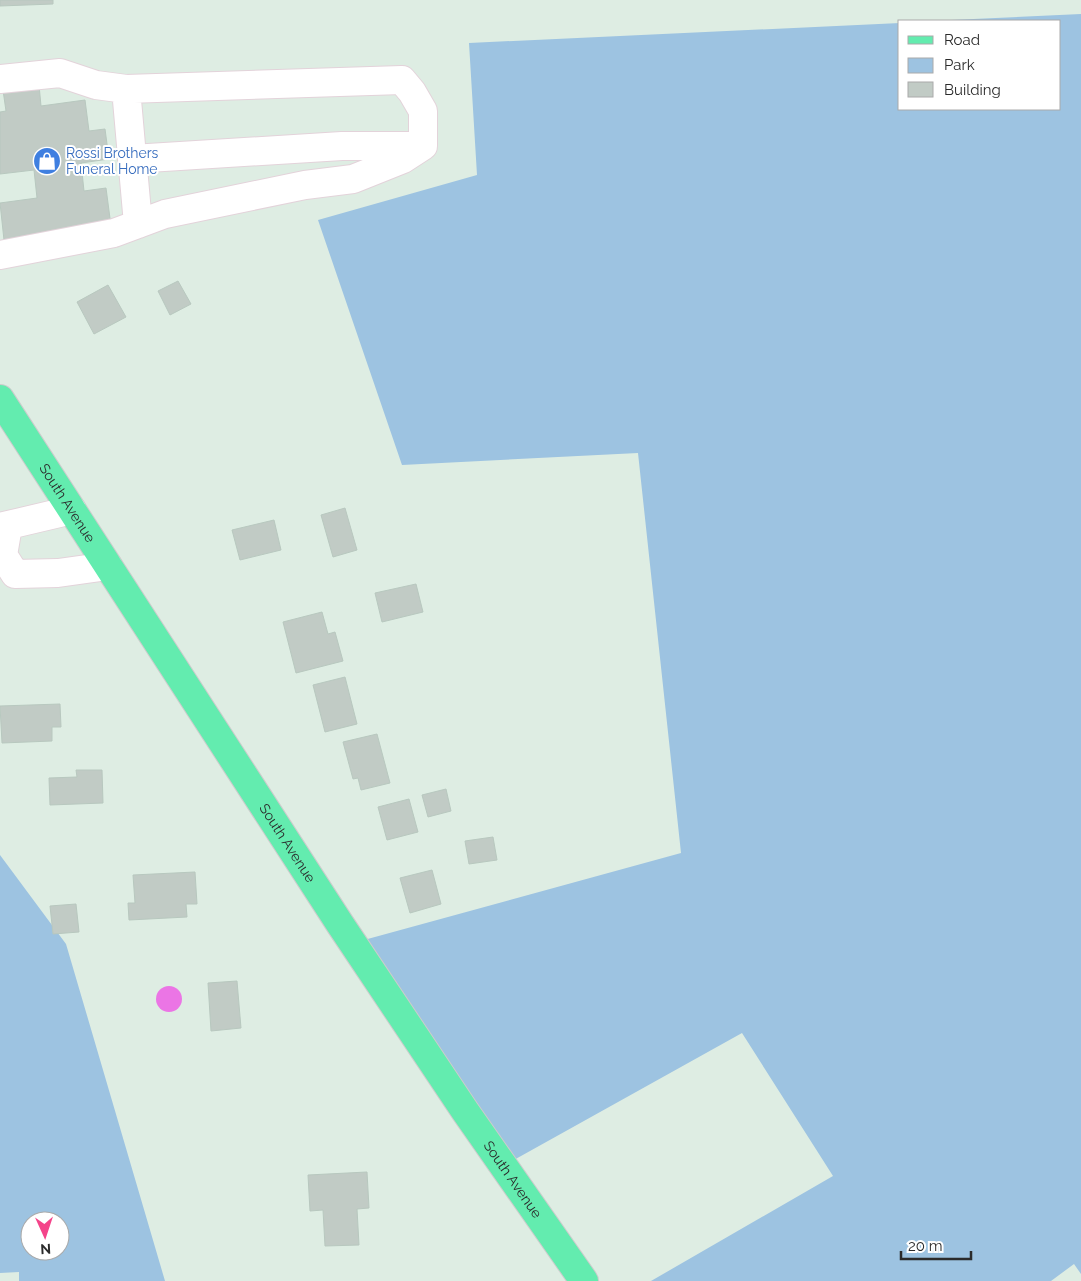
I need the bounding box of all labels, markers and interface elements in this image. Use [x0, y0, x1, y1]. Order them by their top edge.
legend [898, 20, 1061, 110]
text: Road [944, 31, 980, 49]
text: Park [944, 56, 975, 74]
text: Building [944, 81, 1001, 99]
place label: Rossi Brothers Funeral Home [66, 145, 159, 177]
shop icon: Rossi Brothers Funeral Home [32, 146, 62, 176]
street label: South Avenue [36, 461, 99, 545]
street label: South Avenue [256, 801, 319, 885]
street label: South Avenue [480, 1138, 545, 1221]
north arrow [20, 1211, 70, 1261]
scale bar [901, 1228, 971, 1260]
text: 20 m [908, 1237, 943, 1255]
text: N [40, 1241, 51, 1257]

